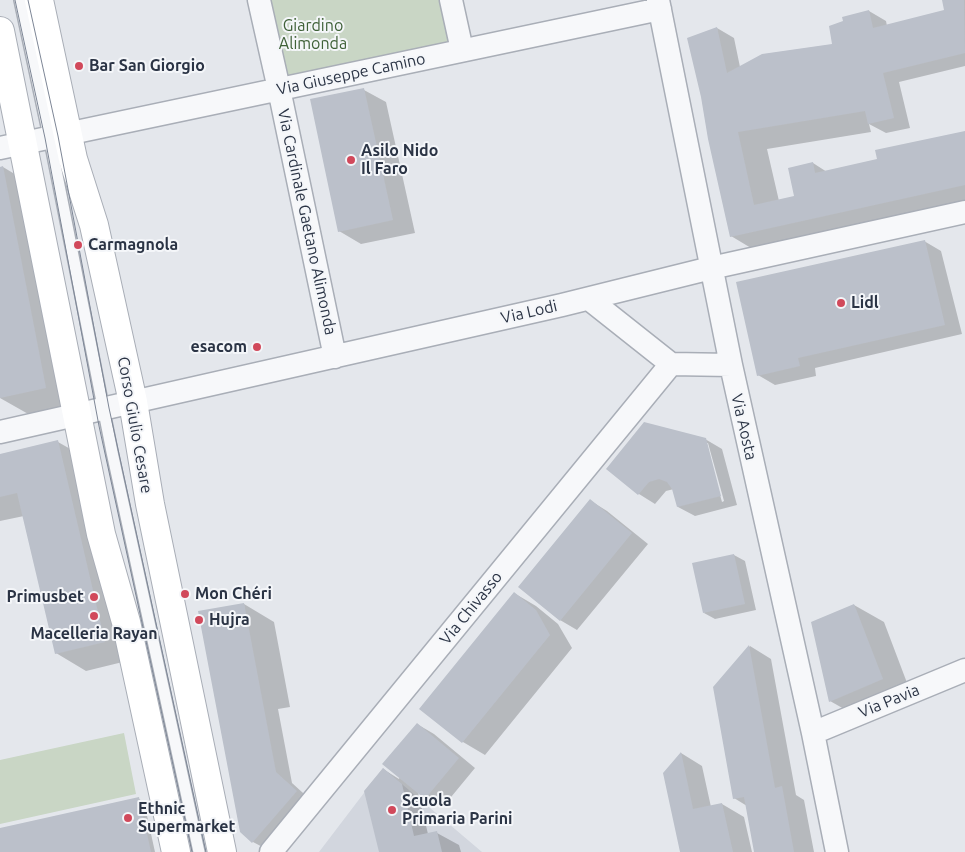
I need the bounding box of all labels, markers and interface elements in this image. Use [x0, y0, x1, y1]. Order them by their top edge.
park label: Giardino Alimonda [279, 16, 347, 54]
street label: Via Giuseppe Camino [275, 49, 427, 99]
place label: Bar San Giorgio [89, 56, 205, 76]
marker: Bar San Giorgio [73, 60, 85, 72]
street label: Via Cardinale Gaetano Alimonda [274, 107, 340, 337]
place label: Asilo Nido Il Faro [361, 141, 438, 179]
marker: Asilo Nido Il Faro [345, 154, 357, 166]
place label: Carmagnola [88, 235, 178, 255]
marker: Carmagnola [72, 239, 84, 251]
place label: Lidl [851, 293, 879, 313]
street label: Via Lodi [499, 296, 559, 328]
marker: Lidl [835, 297, 847, 309]
place label: esacom [191, 337, 247, 357]
marker: esacom [251, 341, 263, 353]
street label: Corso Giulio Cesare [114, 355, 156, 495]
street label: Via Aosta [727, 392, 761, 462]
street label: Via Chivasso [436, 568, 506, 648]
place label: Mon Chéri [195, 584, 272, 604]
place label: Primusbet [6, 587, 84, 607]
marker: Mon Chéri [179, 588, 191, 600]
marker: Primusbet [88, 591, 100, 603]
marker: Macelleria Rayan [88, 610, 100, 622]
place label: Hujra [209, 610, 250, 630]
marker: Hujra [193, 614, 205, 626]
place label: Macelleria Rayan [30, 624, 158, 644]
street label: Via Pavia [856, 680, 922, 722]
place label: Scuola Primaria Parini [402, 791, 513, 829]
place label: Ethnic Supermarket [138, 799, 235, 837]
marker: Scuola Primaria Parini [386, 804, 398, 816]
marker: Ethnic Supermarket [122, 812, 134, 824]

